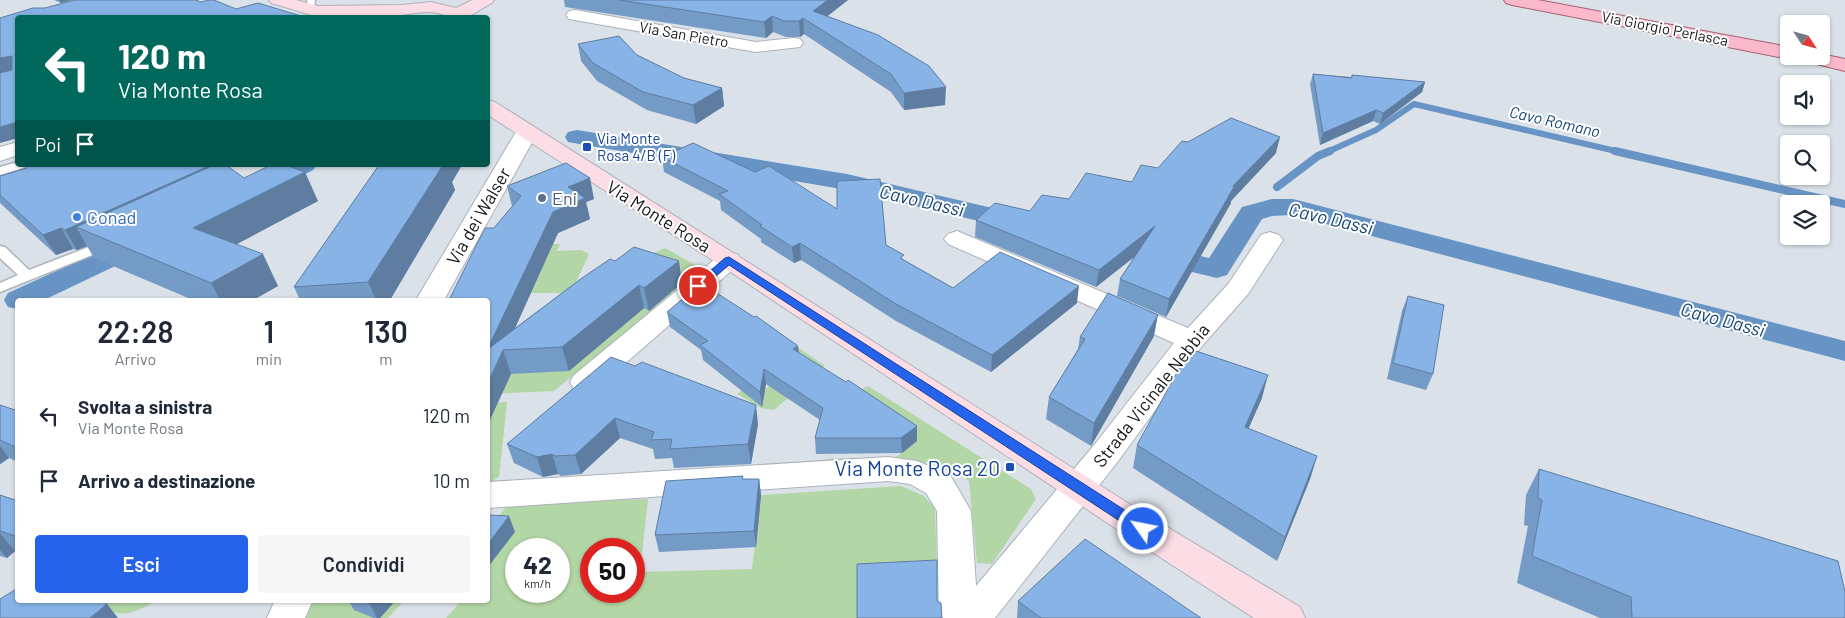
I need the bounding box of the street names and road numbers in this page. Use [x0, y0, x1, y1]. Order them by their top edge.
street label: Via Giorgio Perlasca [1600, 7, 1730, 49]
street label: Via San Pietro [638, 17, 730, 51]
street label: Via dei Walser [441, 163, 515, 269]
street label: Via Monte Rosa [603, 175, 715, 257]
street label: Strada Vicinale Nebbia [1088, 319, 1214, 471]

